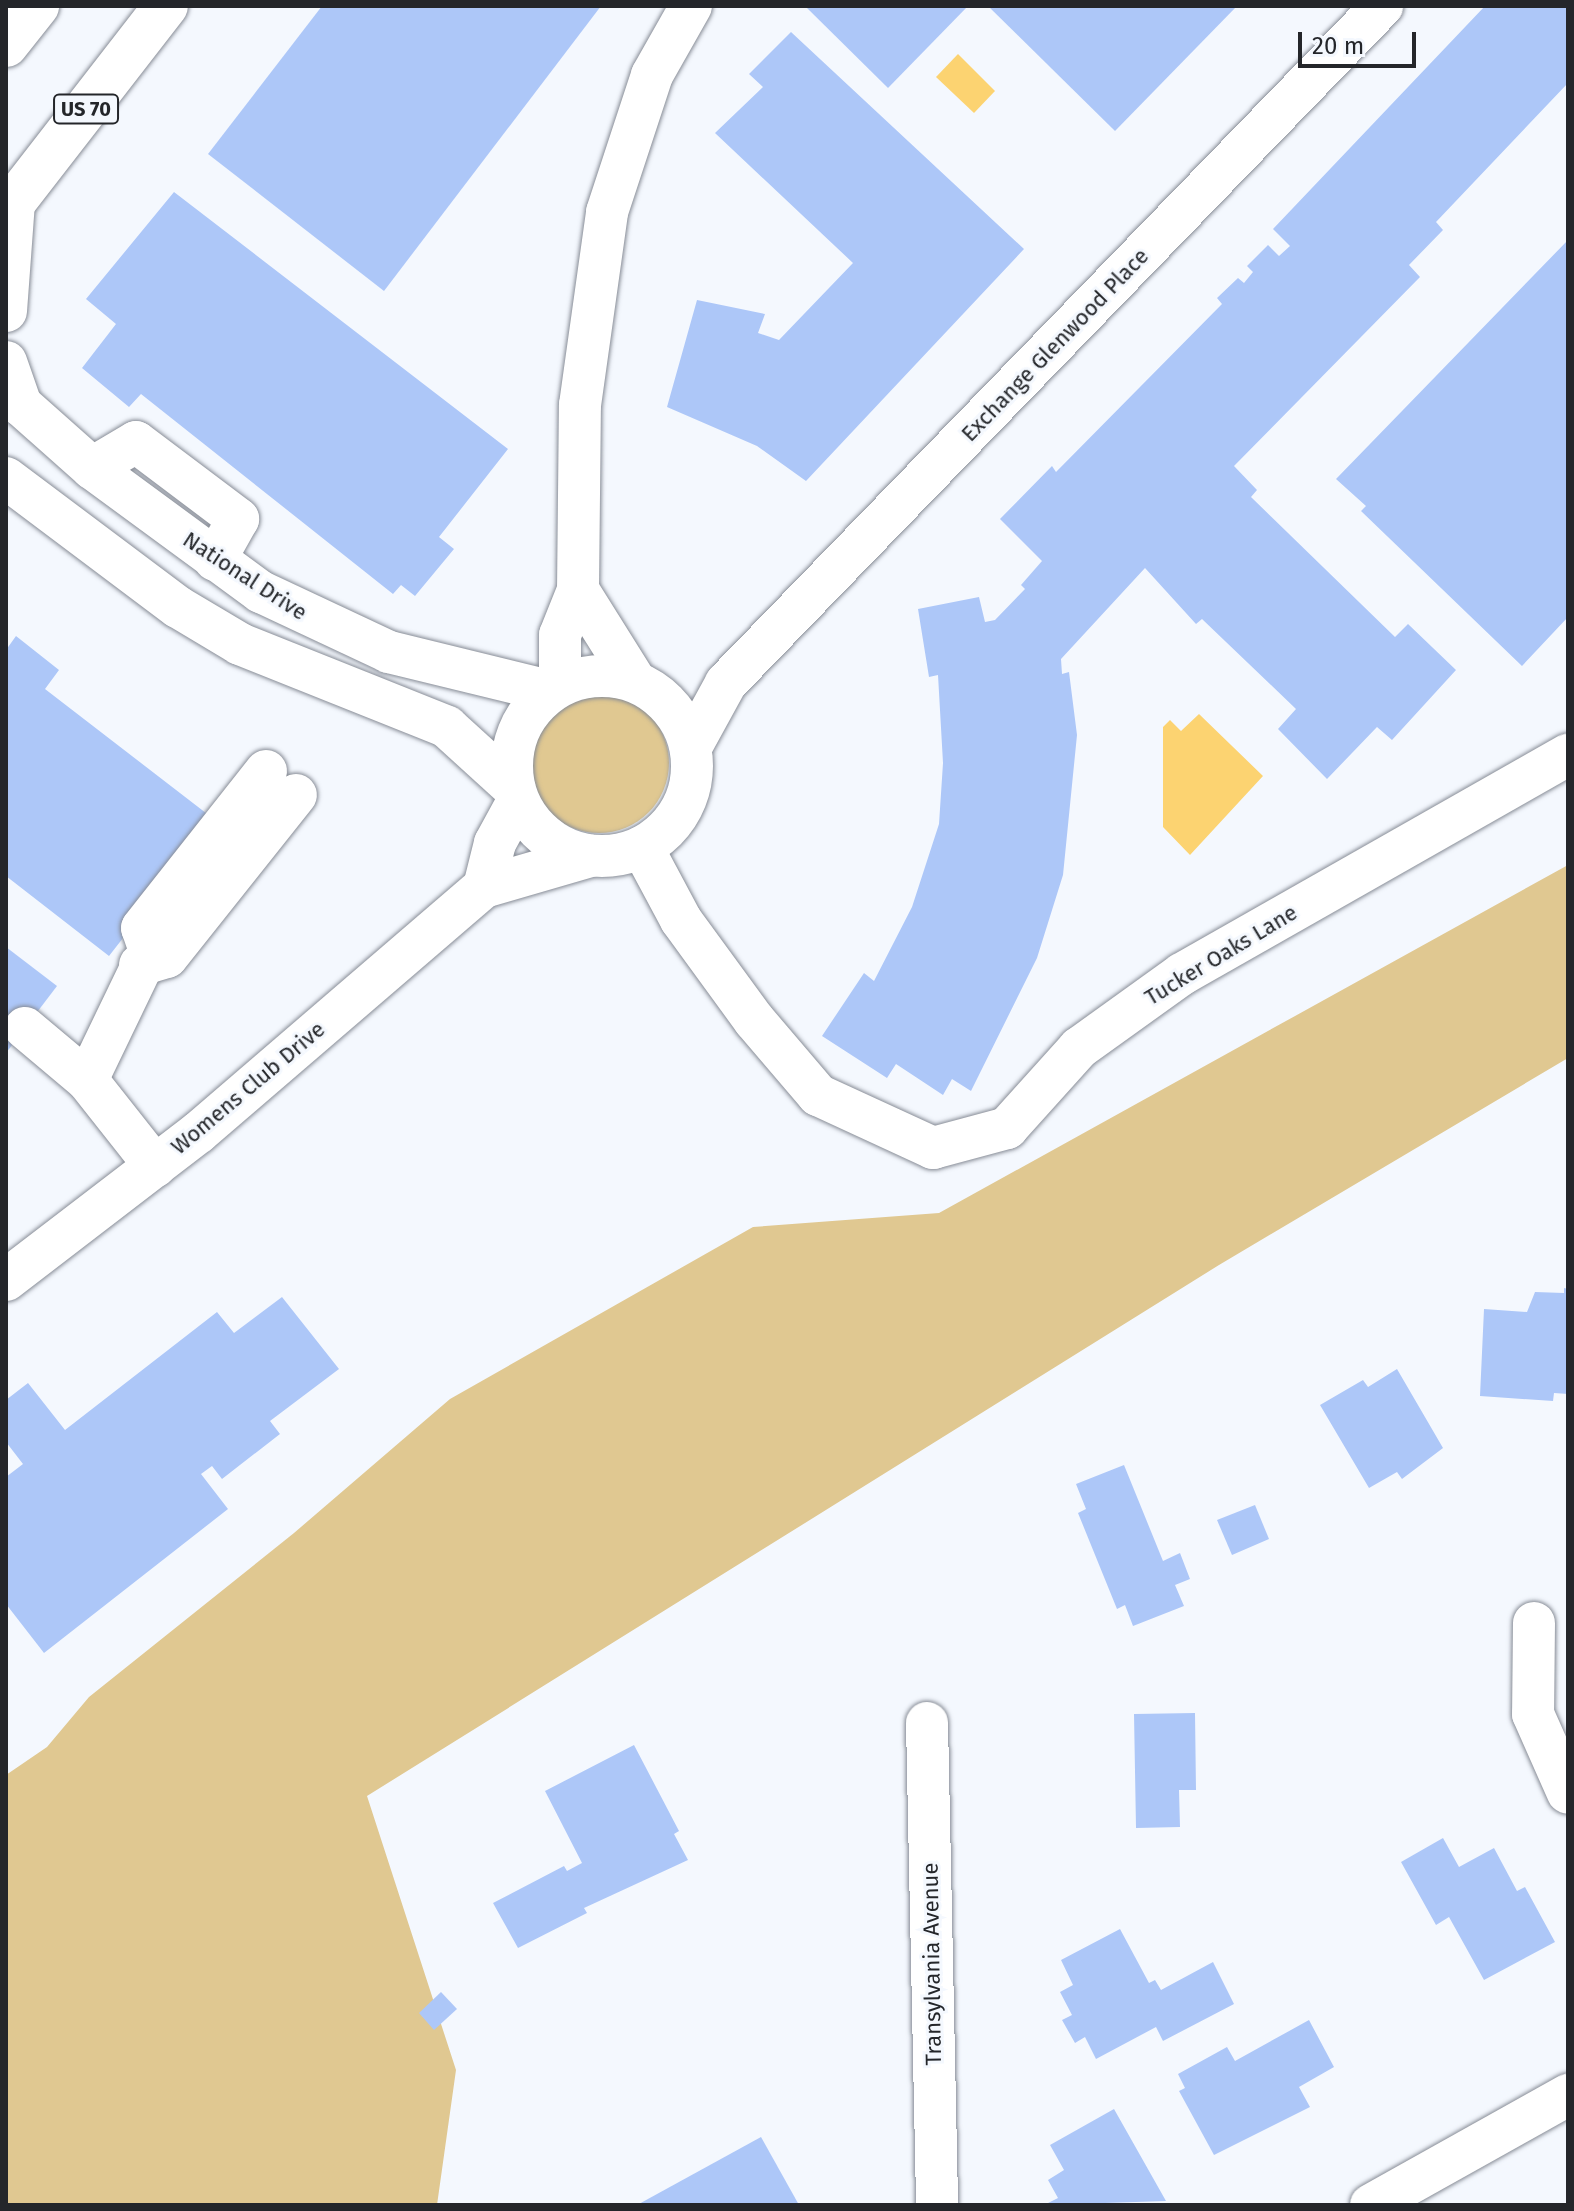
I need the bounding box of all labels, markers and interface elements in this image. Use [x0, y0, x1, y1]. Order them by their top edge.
scale bar [1302, 16, 1420, 66]
text: 20 m [1312, 32, 1364, 60]
road number: US 70 [52, 93, 120, 125]
street label: Exchange Glenwood Place [956, 243, 1154, 447]
street label: National Drive [178, 526, 312, 626]
street label: Tucker Oaks Lane [1140, 899, 1302, 1011]
street label: Womens Club Drive [166, 1016, 330, 1160]
street label: Transylvania Avenue [917, 1862, 947, 2066]

